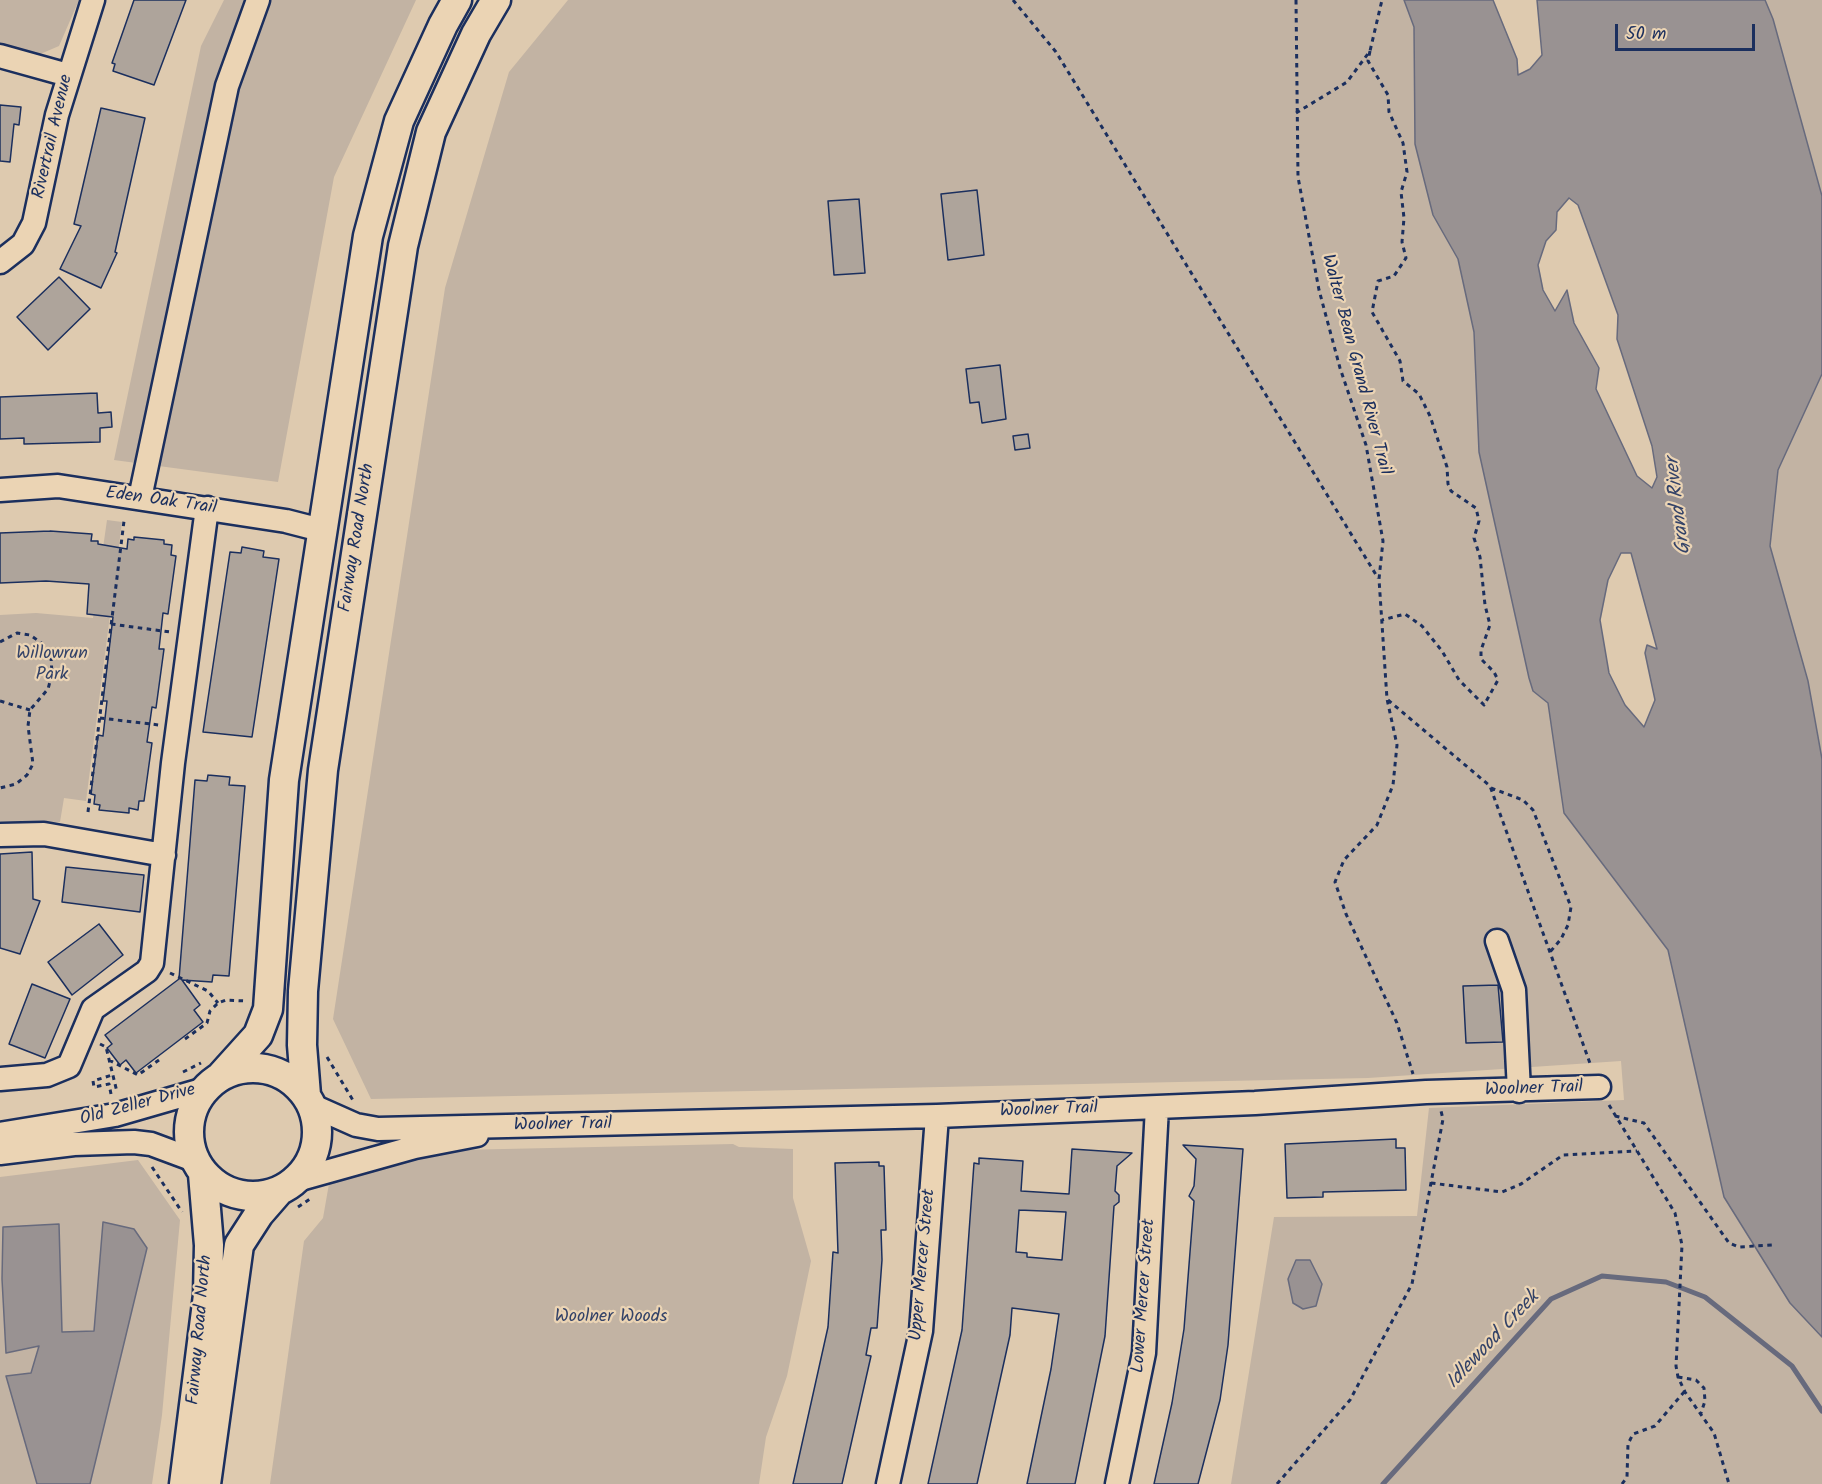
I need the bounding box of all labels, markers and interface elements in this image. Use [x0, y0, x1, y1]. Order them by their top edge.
scale bar [1618, 12, 1758, 50]
text: 50 m [1626, 20, 1666, 49]
street label: Rivertrail Avenue [29, 73, 79, 201]
street label: Walter Bean Grand River Trail [1315, 252, 1395, 478]
water label: Grand River [1662, 456, 1698, 556]
street label: Fairway Road North [336, 462, 380, 614]
street label: Eden Oak Trail [104, 483, 218, 521]
park label: Willowrun Park [16, 644, 88, 686]
street label: Woolner Trail [1484, 1077, 1584, 1103]
street label: Old Zeller Drive [78, 1080, 198, 1132]
street label: Woolner Trail [999, 1098, 1099, 1124]
street label: Woolner Trail [514, 1114, 612, 1138]
street label: Upper Mercer Street [907, 1188, 941, 1342]
street label: Lower Mercer Street [1129, 1218, 1161, 1374]
street label: Fairway Road North [184, 1254, 218, 1406]
water label: Idlewood Creek [1442, 1287, 1546, 1395]
park label: Woolner Woods [555, 1307, 667, 1329]

